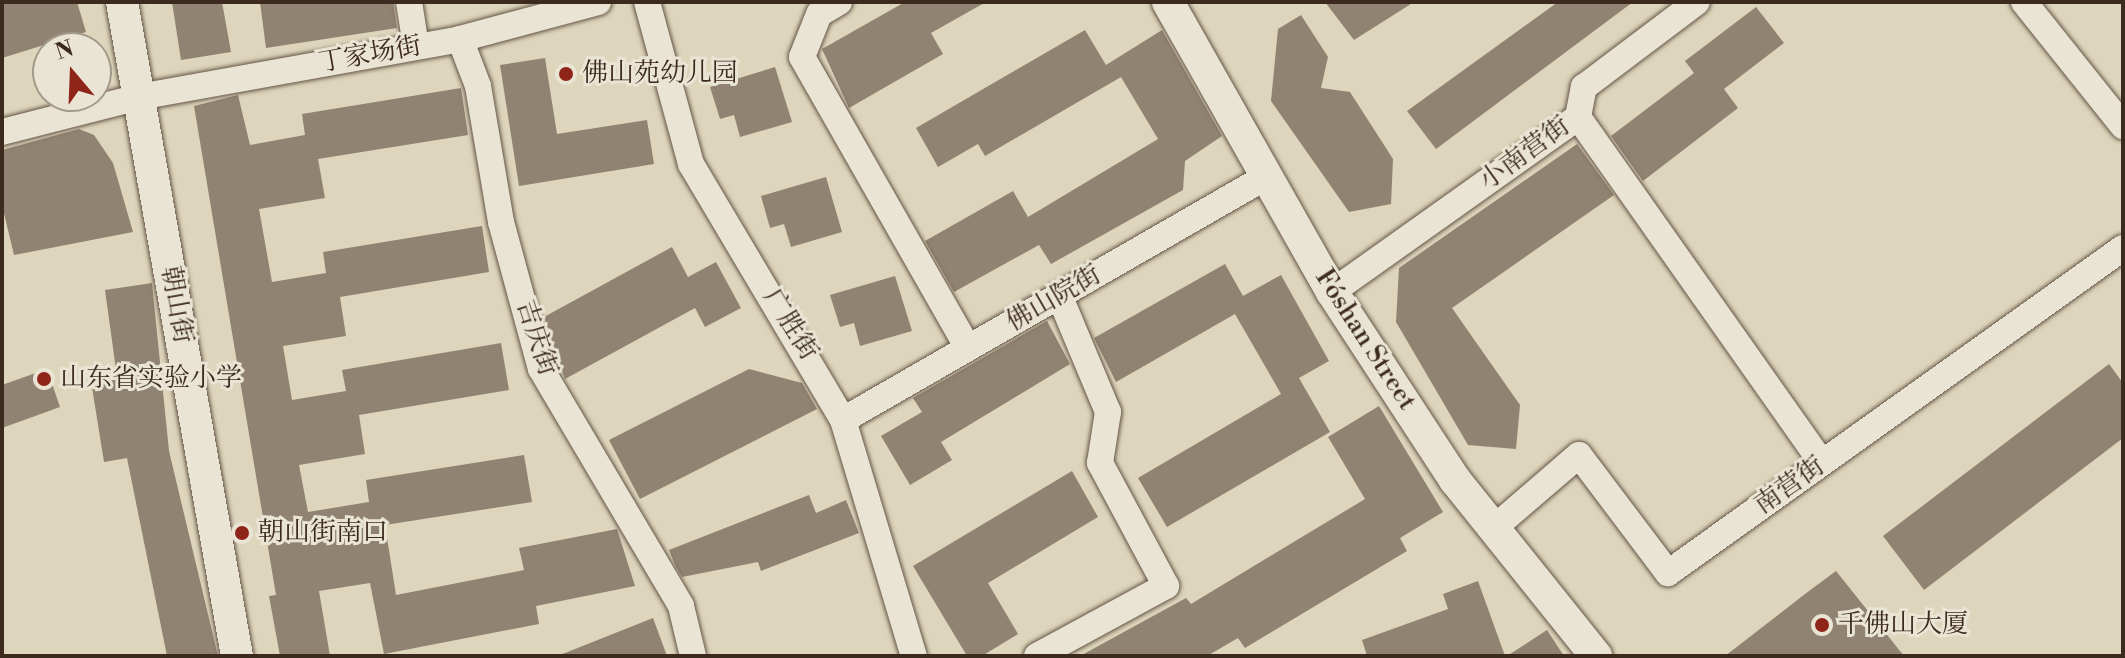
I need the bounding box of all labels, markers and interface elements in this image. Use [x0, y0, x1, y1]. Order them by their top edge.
street label: 丁家场街 [316, 31, 424, 79]
north arrow [32, 32, 112, 112]
text: N [52, 35, 77, 66]
place label: 佛山苑幼儿园 [582, 58, 738, 90]
marker: 佛山苑幼儿园 [557, 65, 575, 83]
street label: 小南营街 [1474, 111, 1576, 197]
street label: 佛山院街 [1001, 259, 1107, 339]
street label: 朝山街 [154, 264, 198, 346]
street label: Fóshan Street [1308, 264, 1422, 416]
street label: 广胜街 [756, 284, 824, 366]
street label: 吉庆街 [509, 296, 563, 380]
place label: 山东省实验小学 [60, 363, 242, 395]
marker: 山东省实验小学 [35, 370, 53, 388]
street label: 南营街 [1749, 451, 1831, 521]
place label: 朝山街南口 [258, 517, 388, 549]
marker: 朝山街南口 [233, 524, 251, 542]
place label: 千佛山大厦 [1838, 609, 1968, 641]
marker: 千佛山大厦 [1813, 616, 1831, 634]

